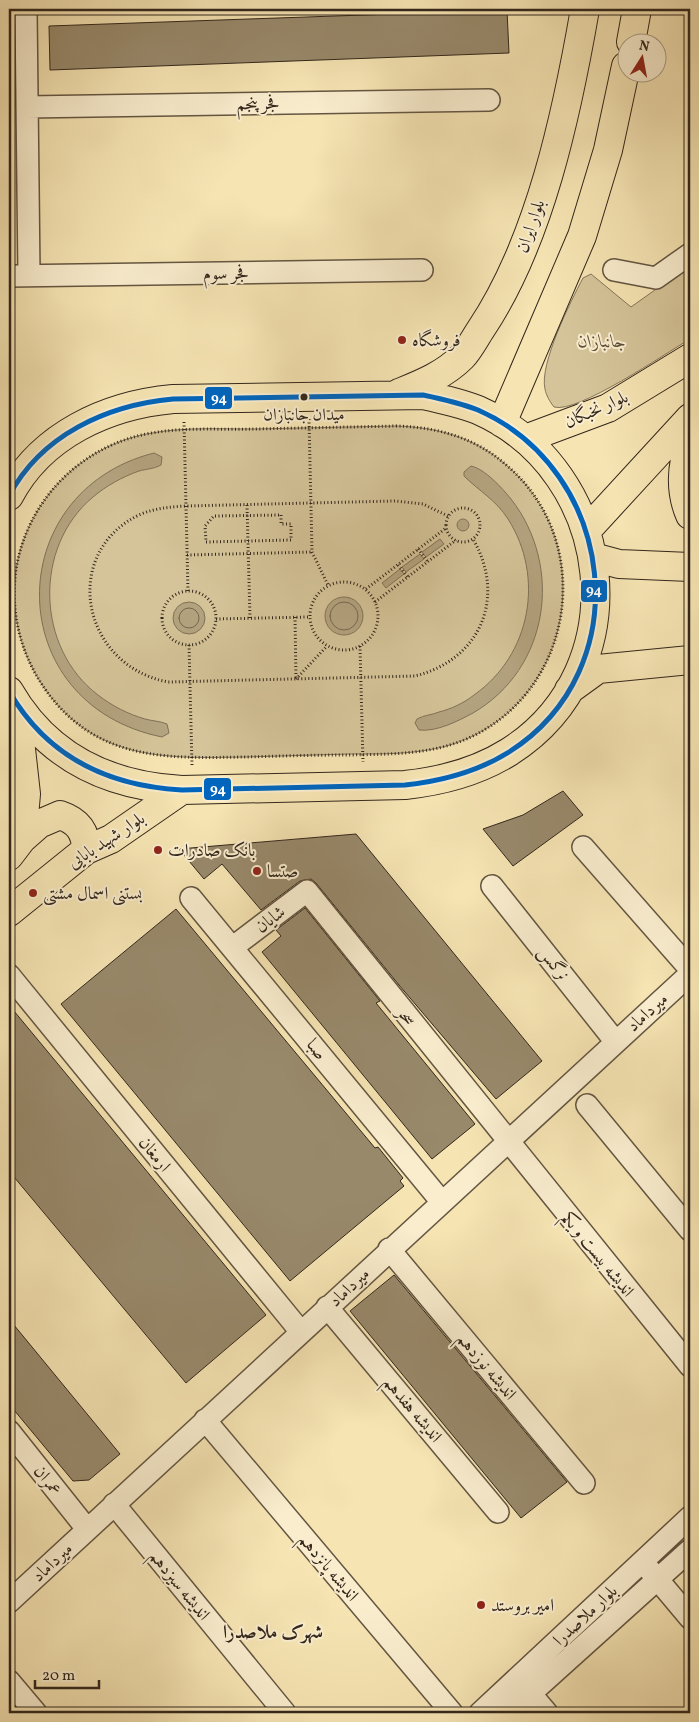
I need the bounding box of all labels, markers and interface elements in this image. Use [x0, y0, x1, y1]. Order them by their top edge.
north arrow [616, 32, 666, 82]
text: N [637, 36, 651, 57]
street label: فجر پنجم [236, 92, 280, 120]
street label: بلوار ایران [511, 196, 552, 257]
street label: فجر سوم [203, 262, 249, 289]
place label: فروشگاه [412, 328, 460, 354]
park label: جانبازان [578, 330, 626, 355]
marker: فروشگاه [396, 334, 408, 346]
street label: بلوار نخبگان [560, 384, 633, 436]
line badge: 94 [204, 386, 233, 410]
text: 94 [211, 390, 227, 409]
marker: میدان جانبازان [299, 392, 309, 402]
place label: میدان جانبازان [263, 404, 345, 427]
line badge: 94 [580, 579, 608, 603]
text: 94 [586, 582, 602, 601]
line badge: 94 [203, 777, 232, 801]
text: 94 [210, 781, 226, 800]
street label: بلوار شهید بابایی [63, 807, 150, 876]
place label: بانک صادرات [168, 839, 255, 864]
marker: بانک صادرات [152, 844, 164, 856]
place label: صتسا [267, 860, 298, 885]
marker: صتسا [251, 865, 263, 877]
place label: بستنی اسمال مشتی [43, 882, 142, 907]
marker: بستنی اسمال مشتی [27, 887, 39, 899]
street label: شایان [251, 901, 291, 940]
street label: نرگس [531, 941, 575, 987]
street label: میرداماد [622, 988, 674, 1039]
street label: سحر [389, 1000, 421, 1032]
street label: صبا [299, 1034, 332, 1066]
street label: ارمغان [132, 1132, 176, 1178]
street label: اندیشه بیست و یکم [552, 1207, 639, 1305]
street label: میرداماد [324, 1263, 376, 1314]
street label: اندیشه نوزدهم [448, 1328, 522, 1408]
street label: اندیشه هفدهم [374, 1371, 447, 1451]
street label: عمران [27, 1460, 67, 1502]
street label: اندیشه پانزدهم [290, 1529, 364, 1609]
street label: میرداماد [27, 1538, 79, 1589]
street label: اندیشه سیزدهم [140, 1545, 215, 1629]
street label: بلوار ملاصدرا [548, 1580, 624, 1653]
place label: امیر بروستد [491, 1594, 554, 1619]
marker: امیر بروستد [475, 1599, 487, 1611]
district label: شهرک ملاصدرا [223, 1620, 323, 1646]
scale bar [35, 1657, 99, 1689]
text: 20 m [42, 1666, 75, 1687]

